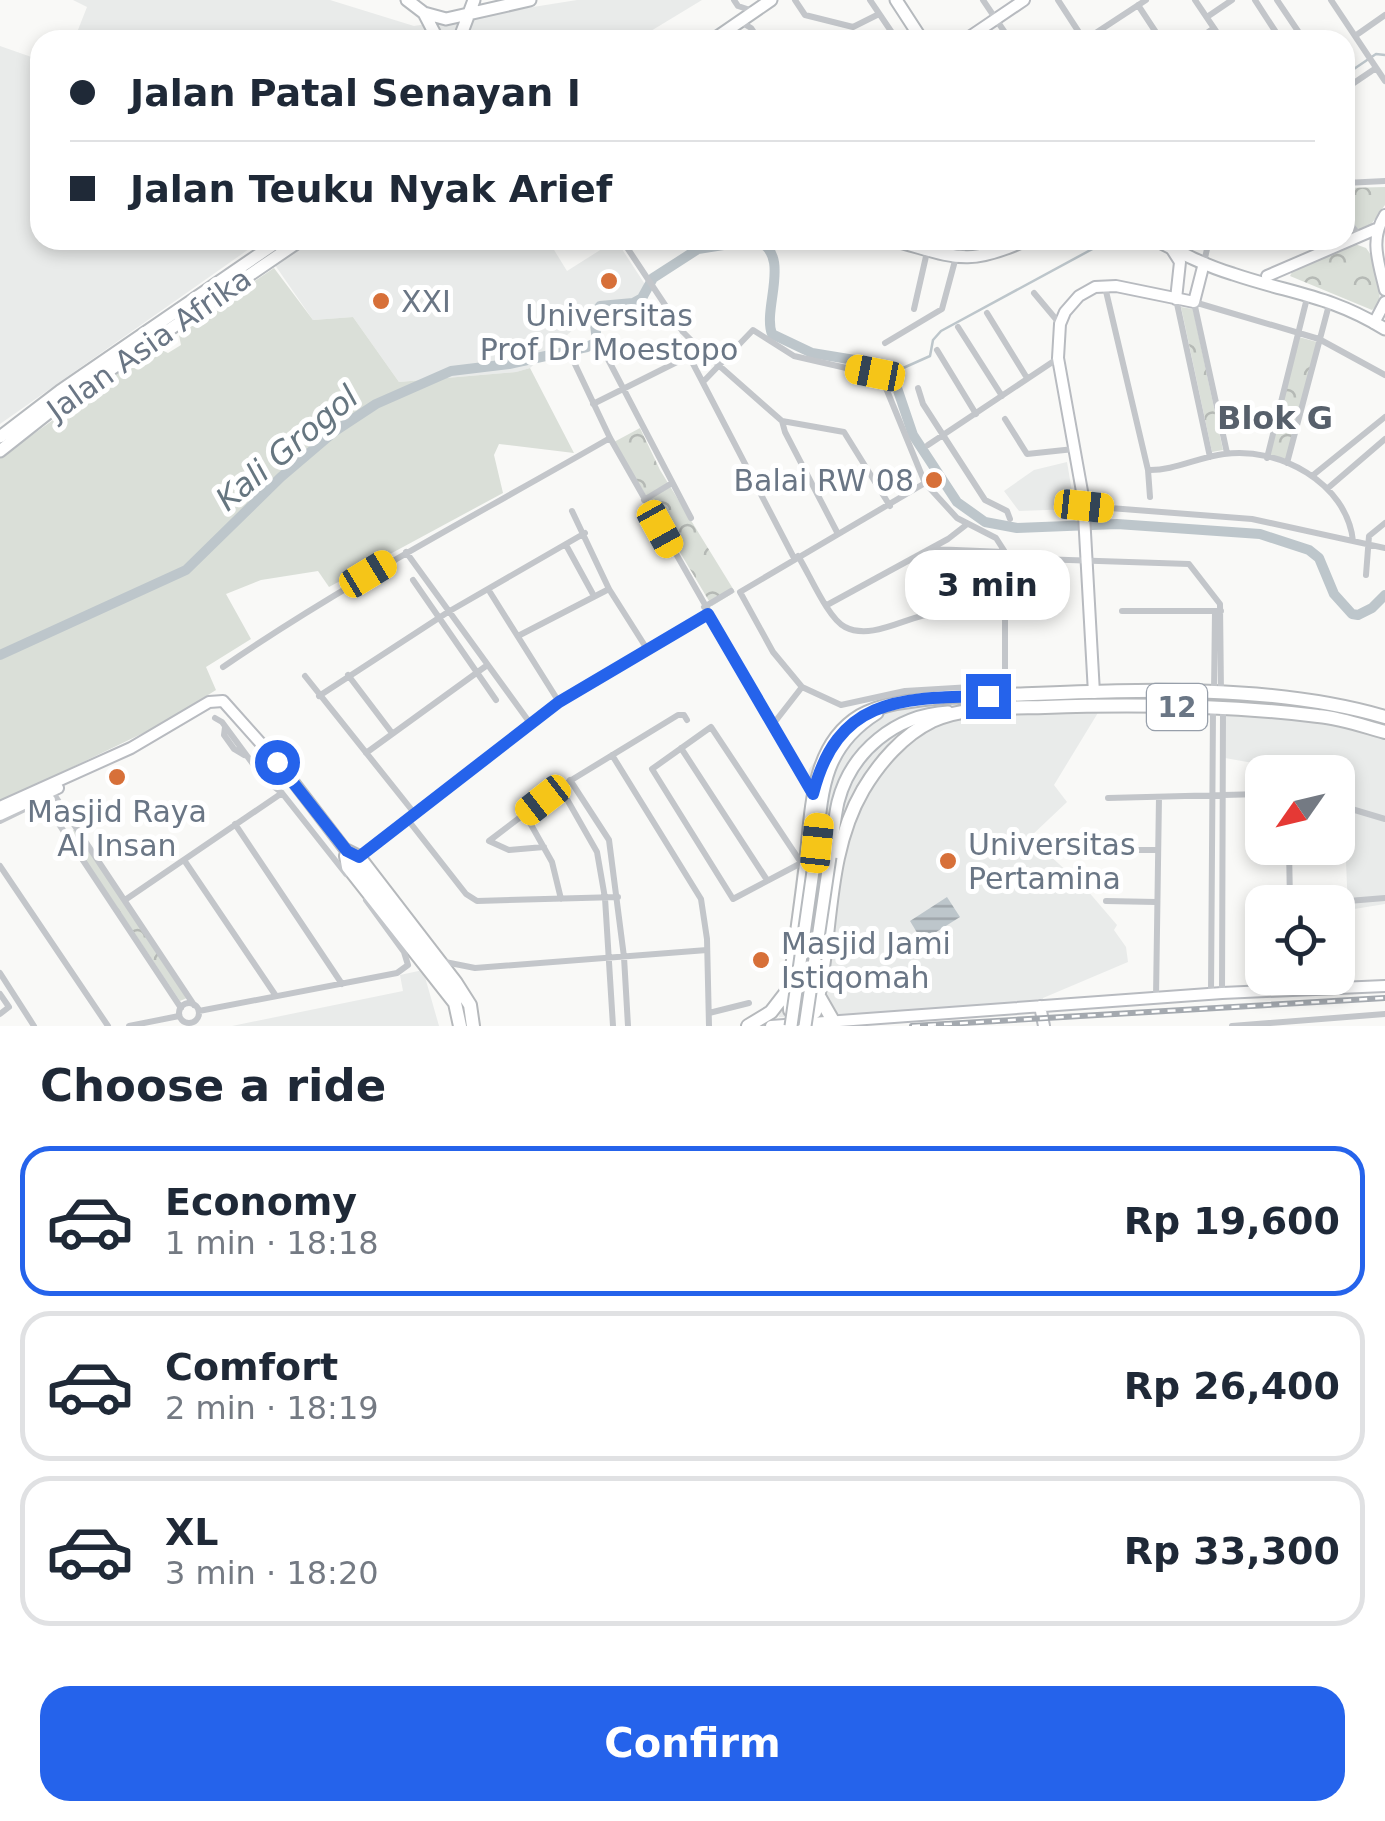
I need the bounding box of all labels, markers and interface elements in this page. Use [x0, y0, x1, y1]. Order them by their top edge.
text: Jalan Patal Senayan I [130, 71, 581, 115]
text: Jalan Teuku Nyak Arief [130, 167, 612, 211]
street label: Jalan Asia Afrika [39, 261, 258, 429]
marker: Universitas Prof Dr Moestopo [598, 270, 620, 292]
place label: XXI [401, 284, 451, 319]
marker: XXI [370, 290, 392, 312]
place label: Universitas Prof Dr Moestopo [480, 298, 738, 367]
car [843, 353, 907, 393]
water label: Kali Grogol [208, 378, 366, 518]
district label: Blok G [1217, 399, 1333, 437]
place label: Balai RW 08 [733, 463, 914, 498]
marker: Balai RW 08 [923, 469, 945, 491]
car [1053, 488, 1115, 524]
car [632, 495, 688, 563]
car [335, 546, 401, 602]
callout: 3 min [906, 551, 1070, 621]
text: 3 min [937, 566, 1038, 604]
route end [966, 674, 1011, 719]
road number: 12 [1147, 684, 1207, 730]
route start [255, 740, 300, 785]
north arrow [1245, 755, 1355, 865]
map controls [1245, 755, 1355, 995]
marker: Masjid Raya Al Insan [106, 766, 128, 788]
car [510, 770, 576, 830]
place label: Masjid Raya Al Insan [27, 794, 207, 863]
car [799, 812, 835, 874]
place label: Universitas Pertamina [968, 827, 1136, 896]
marker: Universitas Pertamina [937, 850, 959, 872]
button: locate [1245, 885, 1355, 995]
place label: Masjid Jami Istiqomah [781, 926, 951, 995]
marker: Masjid Jami Istiqomah [750, 949, 772, 971]
text: Choose a ride [40, 1059, 386, 1112]
icon: car [45, 1176, 135, 1266]
text: Economy [165, 1180, 357, 1224]
text: Rp 19,600 [1124, 1199, 1340, 1243]
text: 1 min · 18:18 [165, 1224, 379, 1262]
icon: car [45, 1341, 135, 1431]
text: Comfort [165, 1345, 338, 1389]
text: Rp 26,400 [1124, 1364, 1340, 1408]
text: 2 min · 18:19 [165, 1389, 379, 1427]
icon: car [45, 1506, 135, 1596]
text: XL [165, 1510, 219, 1554]
text: Rp 33,300 [1124, 1529, 1340, 1573]
text: 3 min · 18:20 [165, 1554, 379, 1592]
button: Confirm [40, 1686, 1345, 1801]

